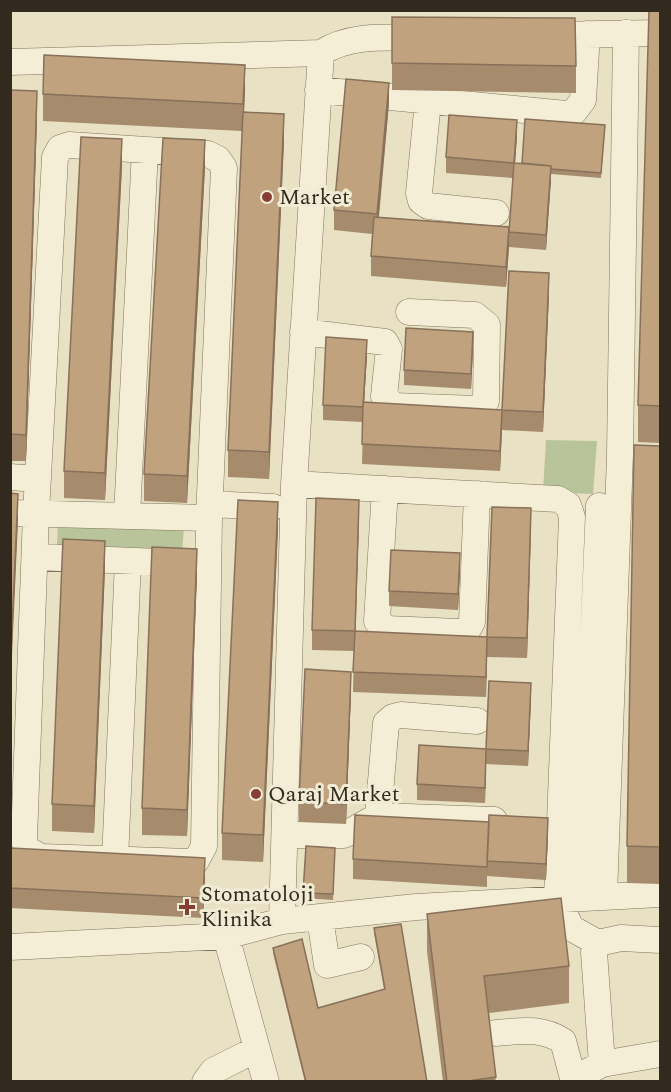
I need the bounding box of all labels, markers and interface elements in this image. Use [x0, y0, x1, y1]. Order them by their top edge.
place label: Market [279, 181, 350, 214]
marker: Market [260, 190, 274, 204]
place label: Qaraj Market [268, 778, 400, 811]
marker: Qaraj Market [249, 787, 263, 801]
place label: Stomatoloji Klinika [201, 878, 314, 936]
marker: Stomatoloji Klinika [178, 898, 196, 916]

